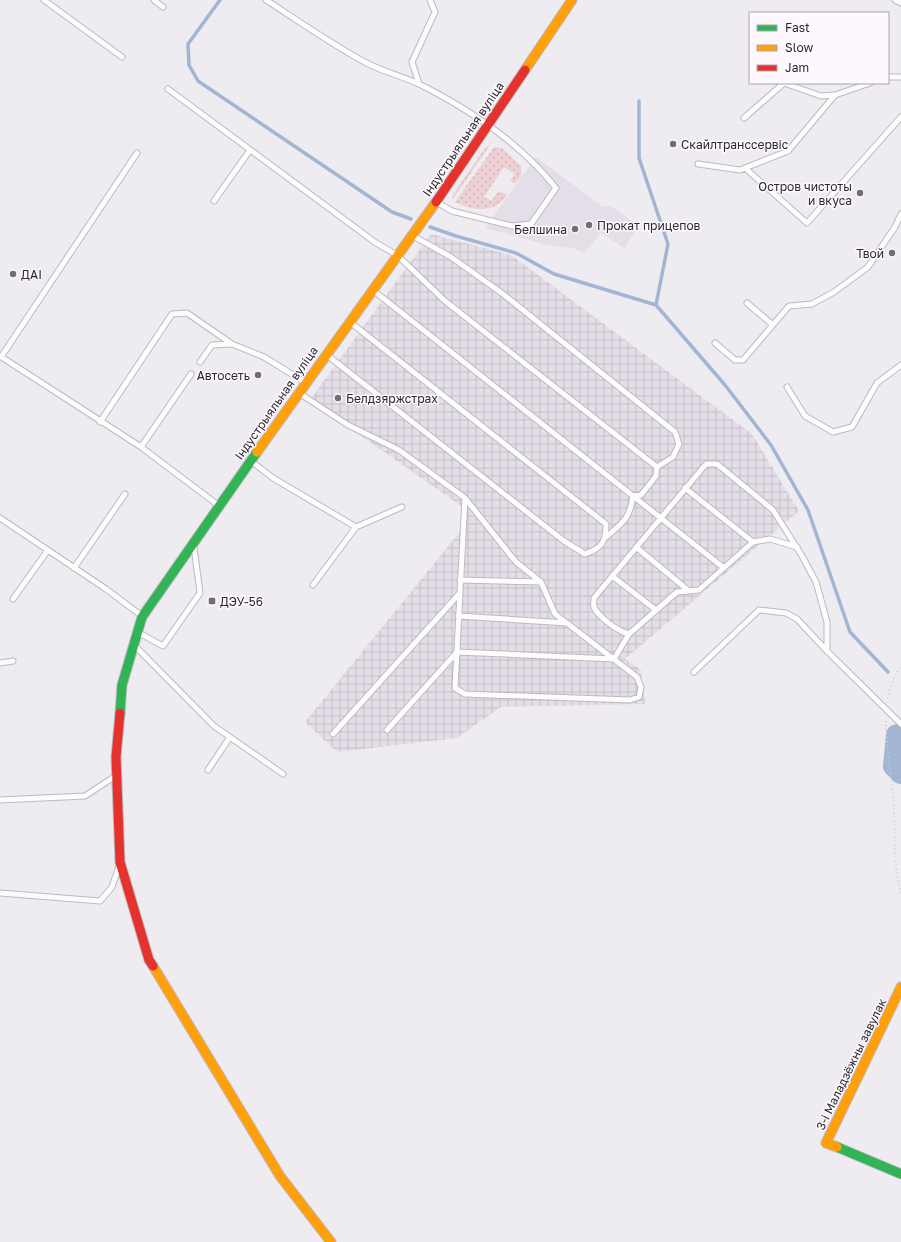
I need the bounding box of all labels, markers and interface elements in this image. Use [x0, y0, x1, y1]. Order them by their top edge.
legend [749, 12, 889, 84]
text: Fast [785, 20, 810, 35]
text: Slow [785, 40, 813, 55]
text: Jam [785, 60, 809, 75]
street label: Індустрыяльная вуліца [419, 79, 507, 199]
place label: Скайлтранссервіс [681, 137, 789, 152]
marker: Скайлтранссервіс [668, 139, 678, 149]
place label: Остров чистоты и вкуса [758, 179, 852, 208]
marker: Остров чистоты и вкуса [855, 188, 865, 198]
place label: Прокат прицепов [597, 218, 701, 233]
marker: Прокат прицепов [584, 220, 594, 230]
place label: Белшина [514, 222, 567, 237]
marker: Белшина [570, 224, 580, 234]
place label: Твой [856, 246, 884, 261]
marker: Твой [887, 248, 897, 258]
place label: ДАІ [21, 267, 42, 282]
marker: ДАІ [8, 269, 18, 279]
street label: Індустрыяльная вуліца [231, 343, 321, 463]
place label: Автосеть [197, 368, 250, 383]
marker: Автосеть [253, 370, 263, 380]
place label: Белдзяржстрах [346, 391, 438, 406]
marker: Белдзяржстрах [333, 393, 343, 403]
place label: ДЭУ-56 [220, 594, 263, 609]
marker: ДЭУ-56 [207, 596, 217, 606]
street label: 3-і Маладзёжны завулак [813, 996, 889, 1132]

